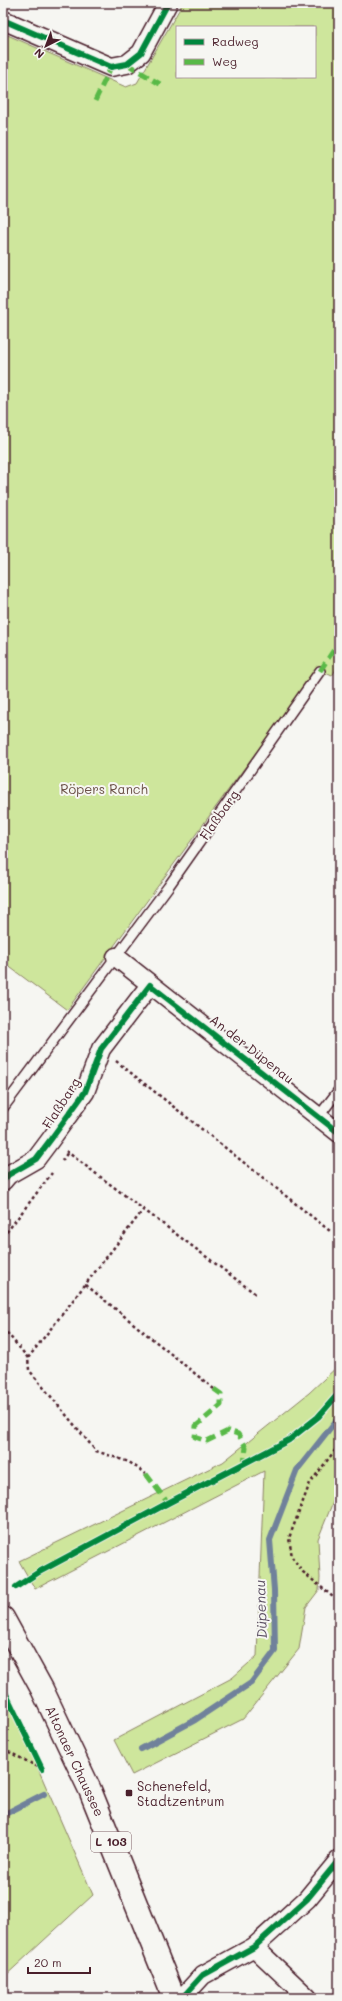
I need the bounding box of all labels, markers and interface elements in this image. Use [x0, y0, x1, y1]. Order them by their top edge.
north arrow [26, 26, 66, 66]
legend [176, 26, 316, 78]
text: Radweg [212, 33, 259, 49]
text: N [31, 45, 47, 62]
text: Weg [212, 53, 237, 69]
park label: Röpers Ranch [60, 780, 148, 797]
street label: Flaßbarg [195, 786, 242, 843]
street label: An der Düpenau [207, 1011, 298, 1087]
street label: Flaßbarg [38, 1074, 83, 1131]
water label: Düpenau [250, 1579, 271, 1639]
street label: Altonaer Chaussee [42, 1703, 109, 1819]
place label: Schenefeld, Stadtzentrum [137, 1777, 224, 1809]
marker: Schenefeld, Stadtzentrum [124, 1788, 134, 1798]
road number: L 103 [91, 1832, 131, 1852]
scale bar [28, 1949, 90, 1975]
text: 20 m [34, 1954, 62, 1970]

